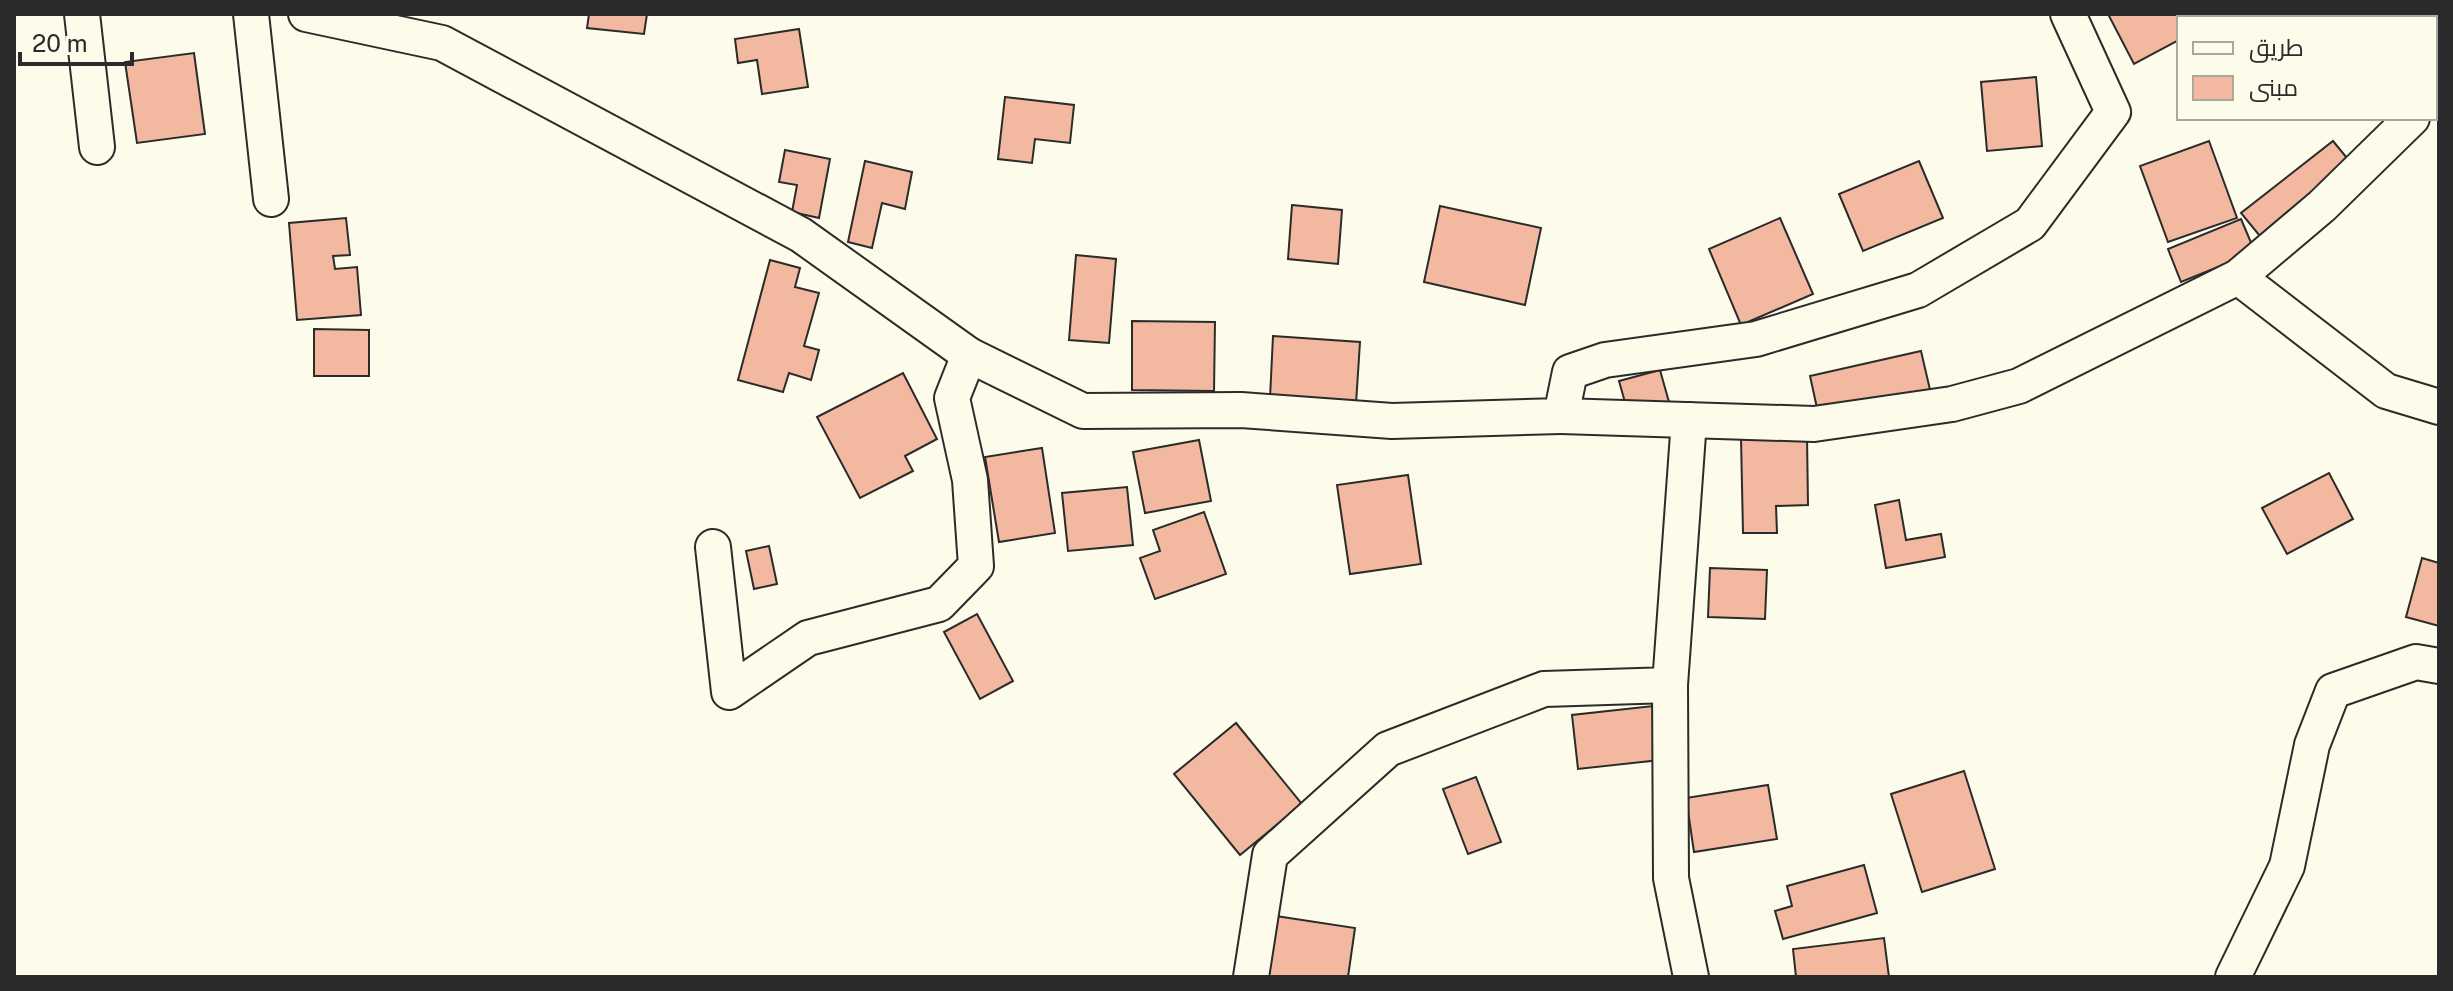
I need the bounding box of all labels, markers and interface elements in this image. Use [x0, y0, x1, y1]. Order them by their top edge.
scale bar [20, 16, 132, 66]
legend [2177, 16, 2437, 120]
text: 20 m [32, 29, 88, 57]
text: طريق [2249, 33, 2304, 63]
text: مبنى [2249, 73, 2298, 102]

